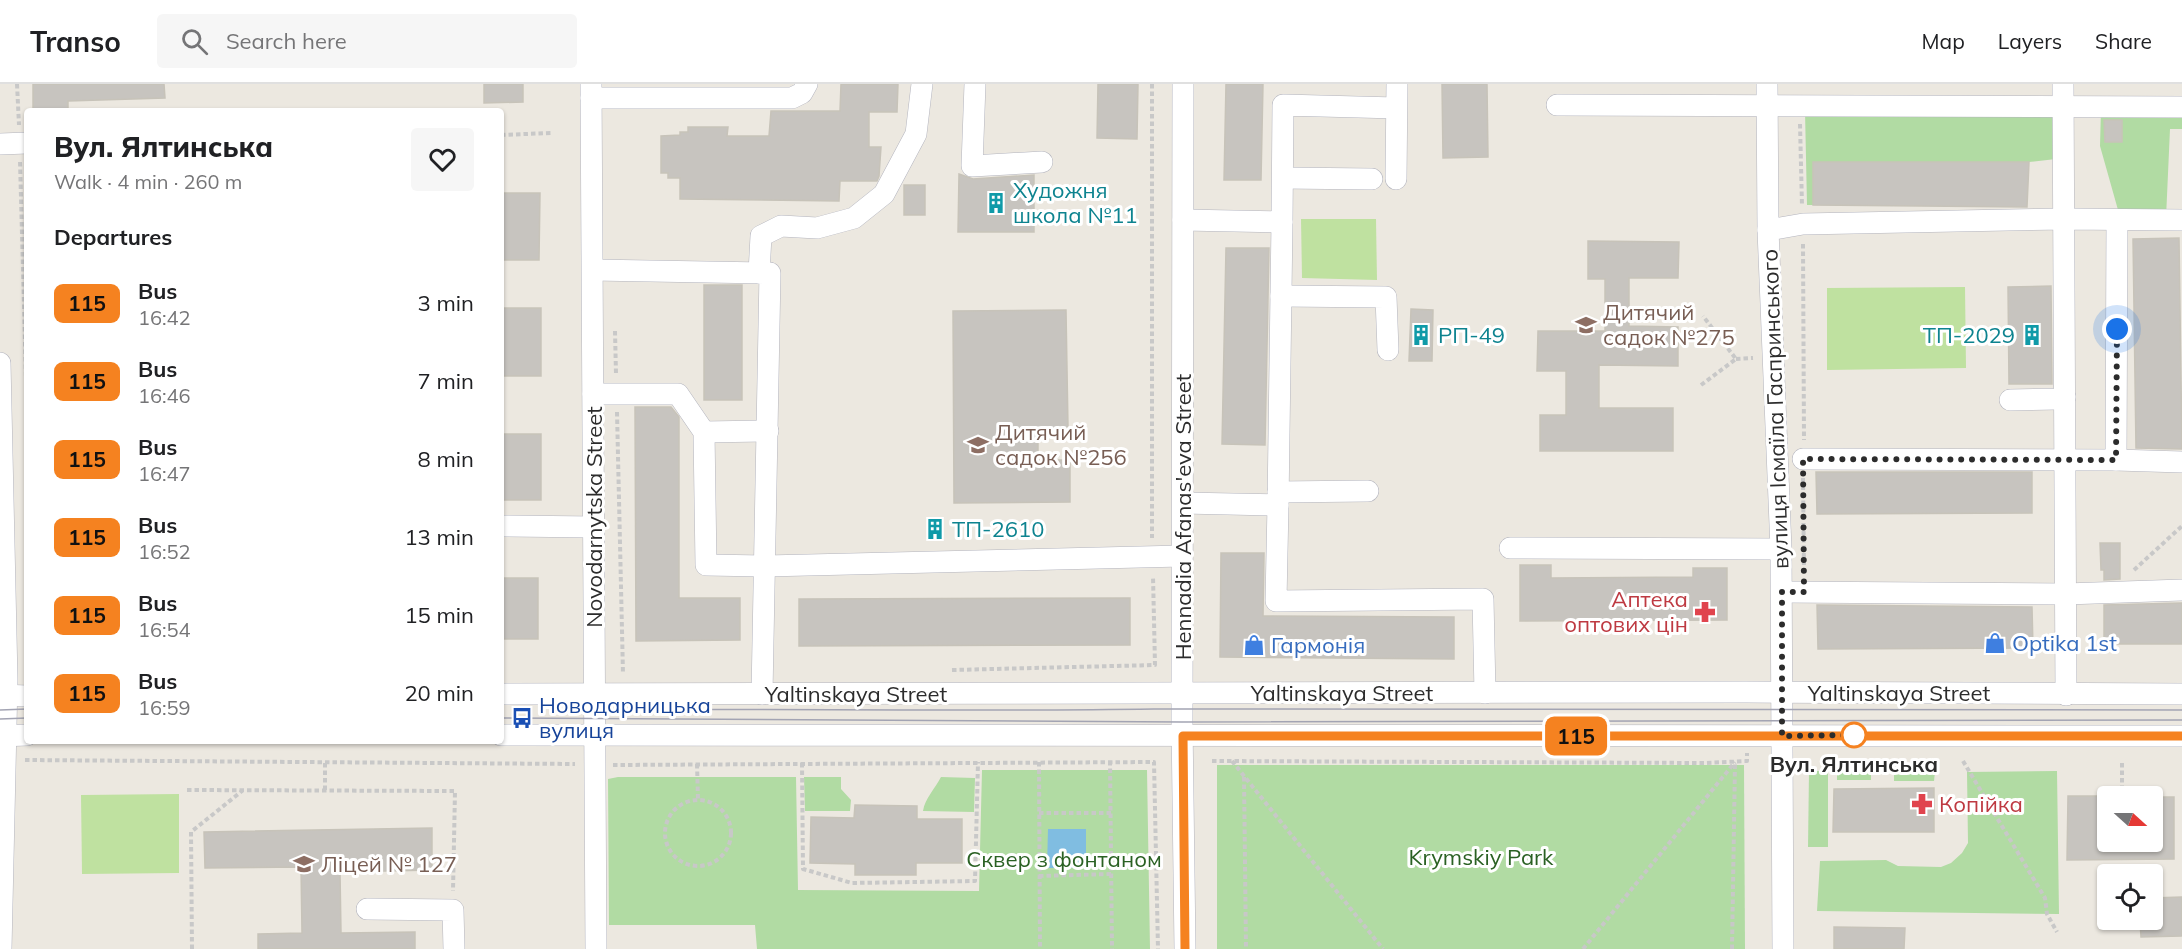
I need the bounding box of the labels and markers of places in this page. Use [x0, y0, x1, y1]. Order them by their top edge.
place label: Художня школа №11 [1013, 176, 1138, 229]
building icon: Художня школа №11 [984, 191, 1008, 215]
place label: Дитячий садок №275 [1603, 298, 1735, 351]
school or university icon: Дитячий садок №275 [1574, 313, 1598, 337]
place label: РП-49 [1438, 321, 1505, 349]
place label: ТП-2029 [1923, 321, 2015, 349]
building icon: РП-49 [1409, 323, 1433, 347]
building icon: ТП-2029 [2020, 323, 2044, 347]
place label: Дитячий садок №256 [995, 418, 1127, 471]
school or university icon: Дитячий садок №256 [966, 433, 990, 457]
place label: ТП-2610 [952, 515, 1044, 543]
building icon: ТП-2610 [923, 517, 947, 541]
place label: Аптека оптових цін [1564, 585, 1688, 638]
pharmacy icon: Аптека оптових цін [1693, 600, 1717, 624]
place label: Оptika 1st [2012, 629, 2117, 657]
place label: Гармонія [1271, 631, 1365, 659]
shop icon: Оptika 1st [1983, 631, 2007, 655]
shop icon: Гармонія [1242, 633, 1266, 657]
place label: Новодарницька вулиця [539, 691, 711, 744]
bus stop icon: Новодарницька вулиця [510, 706, 534, 730]
marker: Вул. Ялтинська [1841, 722, 1867, 748]
place label: Вул. Ялтинська [1770, 750, 1938, 778]
place label: Копійка [1939, 790, 2023, 818]
pharmacy icon: Копійка [1910, 792, 1934, 816]
place label: Ліцей № 127 [321, 850, 457, 878]
school or university icon: Ліцей № 127 [292, 852, 316, 876]

